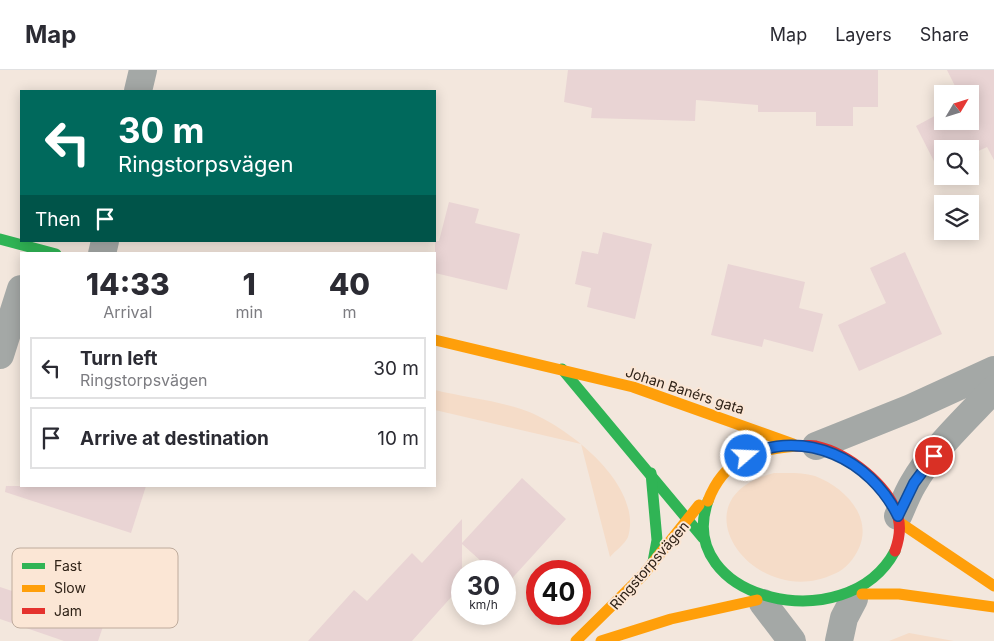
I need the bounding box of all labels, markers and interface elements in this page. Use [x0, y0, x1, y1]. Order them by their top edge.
text: Map [25, 20, 76, 49]
text: Map [770, 24, 807, 45]
text: Layers [835, 24, 892, 45]
text: Share [920, 24, 969, 45]
north arrow [934, 85, 979, 130]
map controls [934, 85, 979, 240]
text: 30 m [118, 109, 204, 151]
icon: left [35, 110, 100, 175]
button: search [934, 140, 979, 185]
text: Ringstorpsvägen [118, 151, 293, 177]
button: layers [934, 195, 979, 240]
icon: arrive [91, 205, 119, 233]
text: Then [35, 208, 81, 231]
text: 14:33 [86, 266, 170, 302]
text: 1 [243, 266, 256, 302]
text: 40 [329, 266, 370, 302]
text: Arrival [103, 302, 152, 322]
text: min [236, 302, 263, 322]
text: m [342, 302, 356, 322]
text: Turn left [80, 347, 158, 370]
icon: left [37, 354, 65, 382]
text: 30 m [373, 357, 419, 380]
street label: Johan Banérs gata [624, 363, 746, 417]
text: Ringstorpsvägen [80, 370, 208, 390]
icon: arrive [37, 424, 65, 452]
text: Arrive at destination [80, 427, 269, 450]
text: 10 m [377, 427, 419, 450]
position arrow [719, 429, 771, 481]
pin [913, 435, 955, 477]
icon: arrive [920, 442, 948, 470]
street label: Ringstorpsvägen [606, 517, 692, 613]
legend [12, 548, 178, 628]
text: Fast [54, 557, 82, 574]
speed limit sign: 40 [526, 560, 591, 625]
text: 30 [467, 571, 500, 601]
text: Slow [54, 579, 86, 596]
text: km/h [469, 597, 498, 612]
text: Jam [54, 602, 82, 619]

